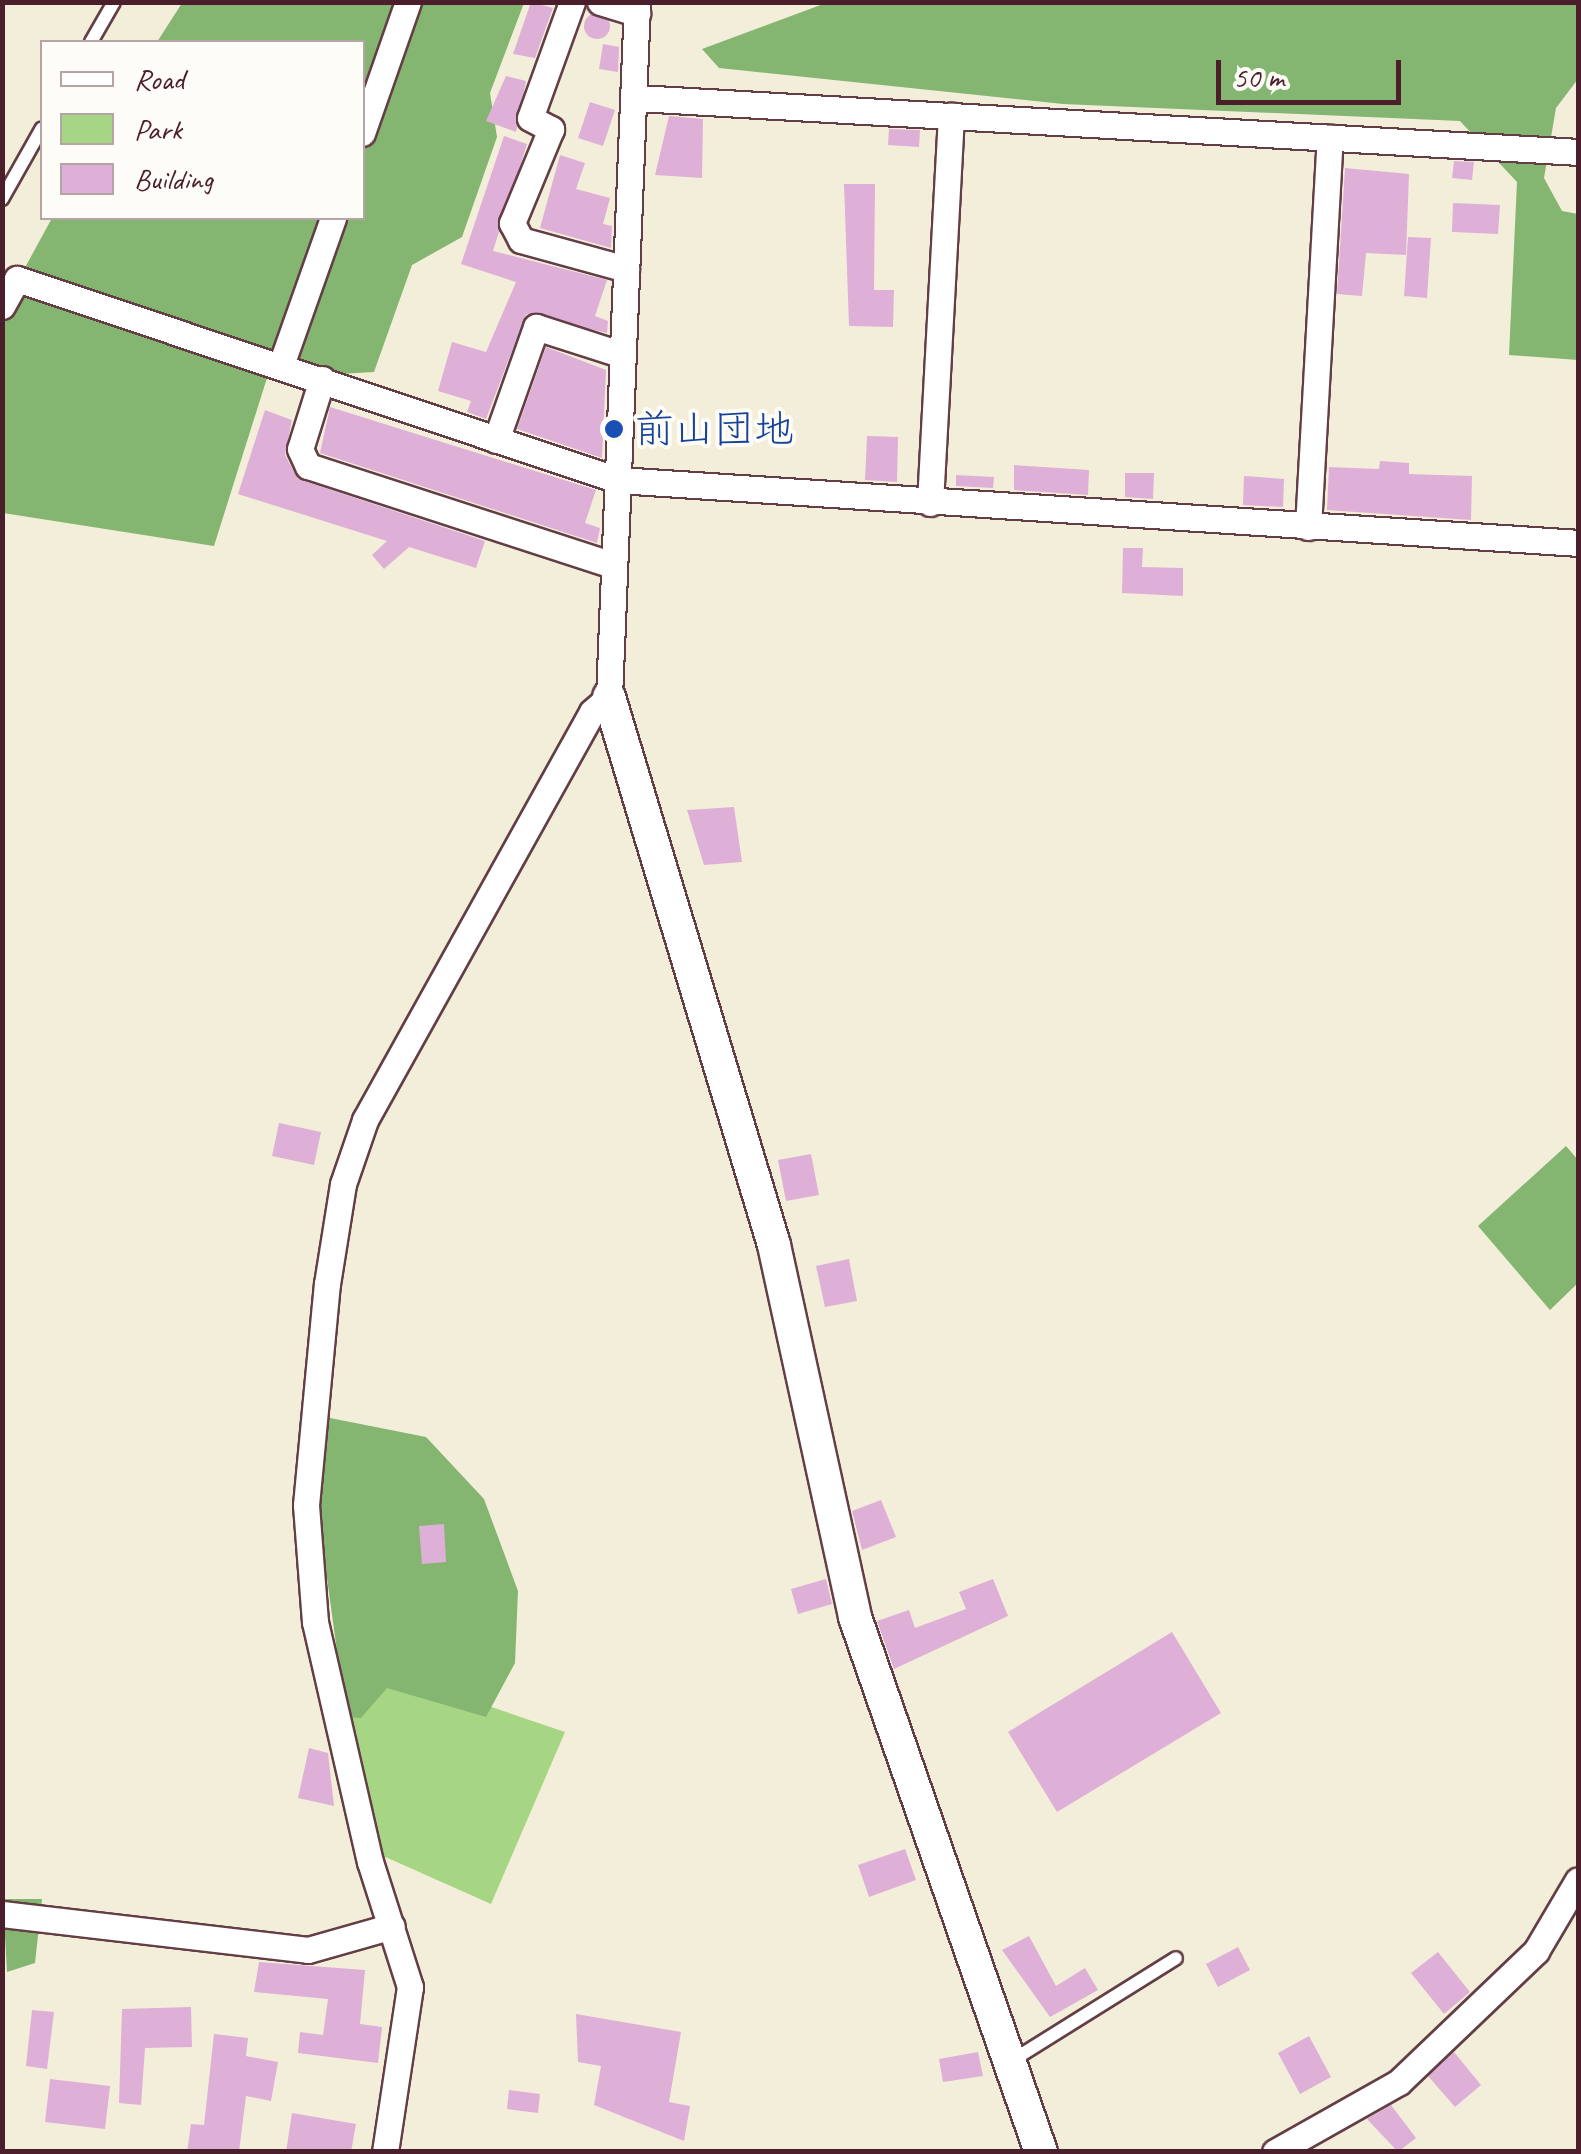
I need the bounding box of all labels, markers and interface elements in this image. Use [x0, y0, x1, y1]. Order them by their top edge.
legend [40, 40, 365, 220]
scale bar [1221, 40, 1406, 102]
text: 50 m [1233, 58, 1284, 96]
text: Road [134, 60, 184, 98]
text: Park [134, 110, 182, 148]
text: Building [134, 160, 213, 198]
place label: 前山団地 [634, 405, 794, 453]
marker: 前山団地 [603, 418, 625, 440]

